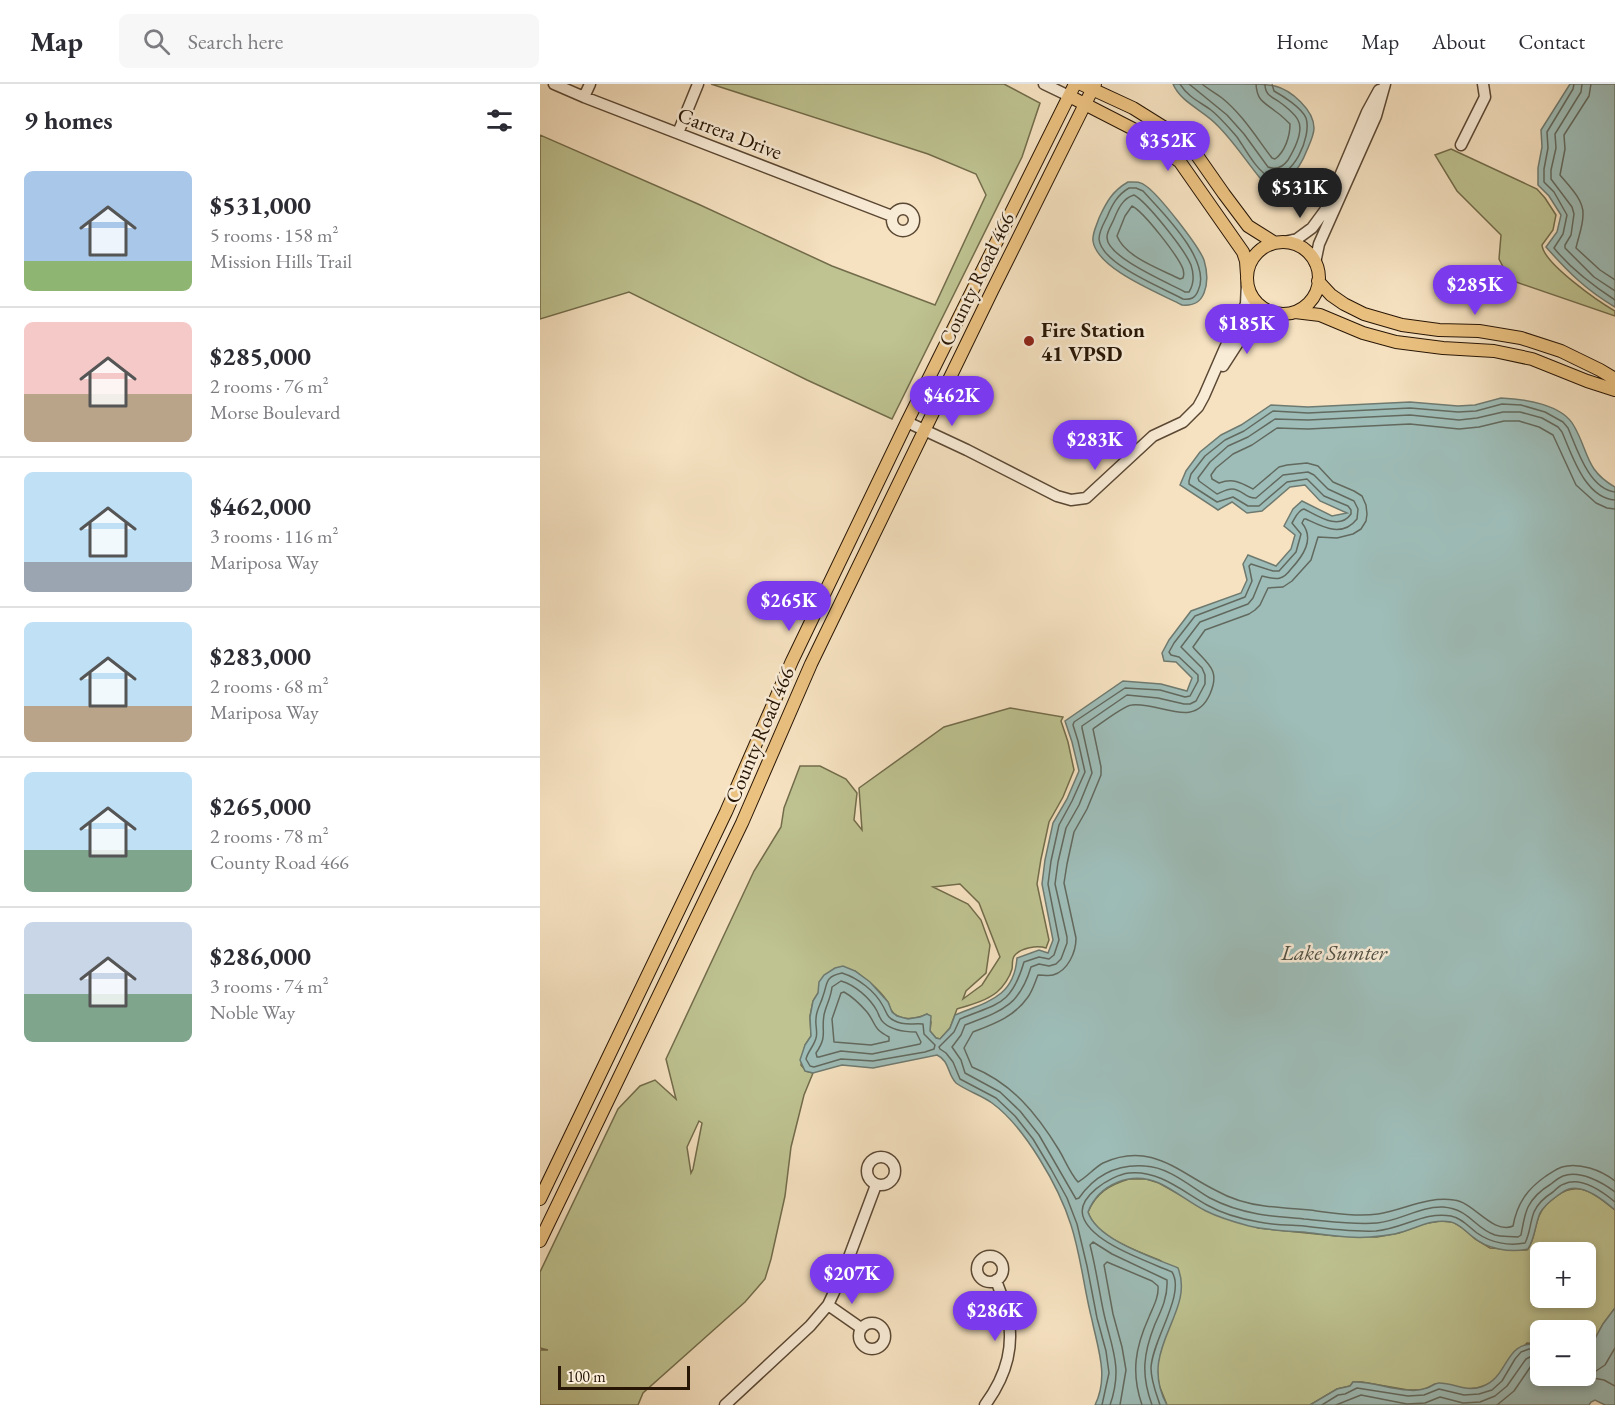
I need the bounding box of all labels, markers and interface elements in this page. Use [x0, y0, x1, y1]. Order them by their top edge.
search box [119, 14, 539, 68]
text: Map [30, 23, 83, 59]
icon: search [140, 25, 173, 58]
text: Search here [188, 27, 283, 56]
text: Home [1276, 28, 1328, 55]
text: Map [1361, 28, 1399, 55]
text: About [1432, 28, 1485, 55]
text: Contact [1518, 28, 1585, 55]
street label: Carrera Drive [674, 101, 786, 165]
text: 9 homes [24, 103, 113, 137]
icon: filters [483, 104, 516, 137]
pin: $352K [1126, 121, 1210, 172]
text: $352K [1140, 127, 1196, 153]
pin: $531K [1258, 168, 1342, 219]
text: $531K [1272, 174, 1328, 200]
text: $531,000 [210, 188, 311, 222]
icon: home [72, 195, 144, 267]
street label: County Road 466 [932, 208, 1020, 350]
text: 5 rooms · 158 m² [210, 222, 338, 248]
text: Mission Hills Trail [210, 248, 352, 274]
pin: $285K [1433, 265, 1517, 316]
text: $285K [1447, 271, 1503, 297]
pin: $185K [1205, 304, 1289, 355]
text: $185K [1219, 310, 1275, 336]
place label: Fire Station 41 VPSD [1041, 316, 1145, 367]
marker: Fire Station 41 VPSD [1022, 334, 1036, 348]
text: $285,000 [210, 339, 311, 373]
icon: home [72, 346, 144, 418]
text: 2 rooms · 76 m² [210, 373, 329, 399]
pin: $462K [910, 376, 994, 427]
text: $462K [924, 382, 980, 408]
text: Morse Boulevard [210, 399, 340, 425]
pin: $283K [1053, 420, 1137, 471]
text: $283K [1067, 426, 1123, 452]
text: $462,000 [210, 489, 311, 523]
icon: home [72, 496, 144, 568]
text: 3 rooms · 116 m² [210, 523, 338, 549]
text: Mariposa Way [210, 549, 319, 575]
pin: $265K [747, 581, 831, 632]
text: $265K [761, 587, 817, 613]
text: $283,000 [210, 639, 311, 673]
icon: home [72, 646, 144, 718]
street label: County Road 466 [718, 663, 800, 807]
text: 2 rooms · 68 m² [210, 673, 329, 699]
text: Mariposa Way [210, 699, 319, 725]
text: $265,000 [210, 789, 311, 823]
icon: home [72, 796, 144, 868]
text: 2 rooms · 78 m² [210, 823, 329, 849]
text: County Road 466 [210, 849, 349, 875]
water label: Lake Sumter [1280, 938, 1389, 967]
text: $286,000 [210, 939, 311, 973]
icon: home [72, 946, 144, 1018]
text: 3 rooms · 74 m² [210, 973, 329, 999]
text: Noble Way [210, 999, 295, 1025]
map controls [1530, 1242, 1596, 1386]
button: + [1530, 1242, 1596, 1308]
pin: $207K [810, 1254, 894, 1305]
text: $207K [824, 1260, 880, 1286]
pin: $286K [953, 1291, 1037, 1342]
text: $286K [967, 1297, 1023, 1323]
button: − [1530, 1320, 1596, 1386]
scale bar [558, 1363, 690, 1390]
text: 100 m [567, 1366, 606, 1387]

